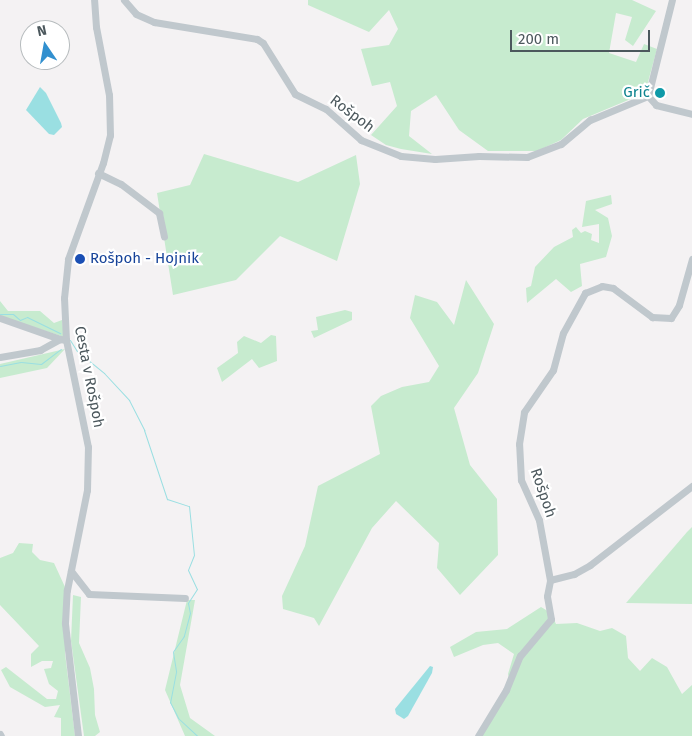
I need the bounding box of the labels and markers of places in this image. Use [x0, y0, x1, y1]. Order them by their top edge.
place label: Grič [623, 84, 650, 102]
marker: Grič [654, 87, 666, 99]
place label: Rošpoh - Hojnik [90, 250, 199, 268]
marker: Rošpoh - Hojnik [74, 253, 86, 265]

